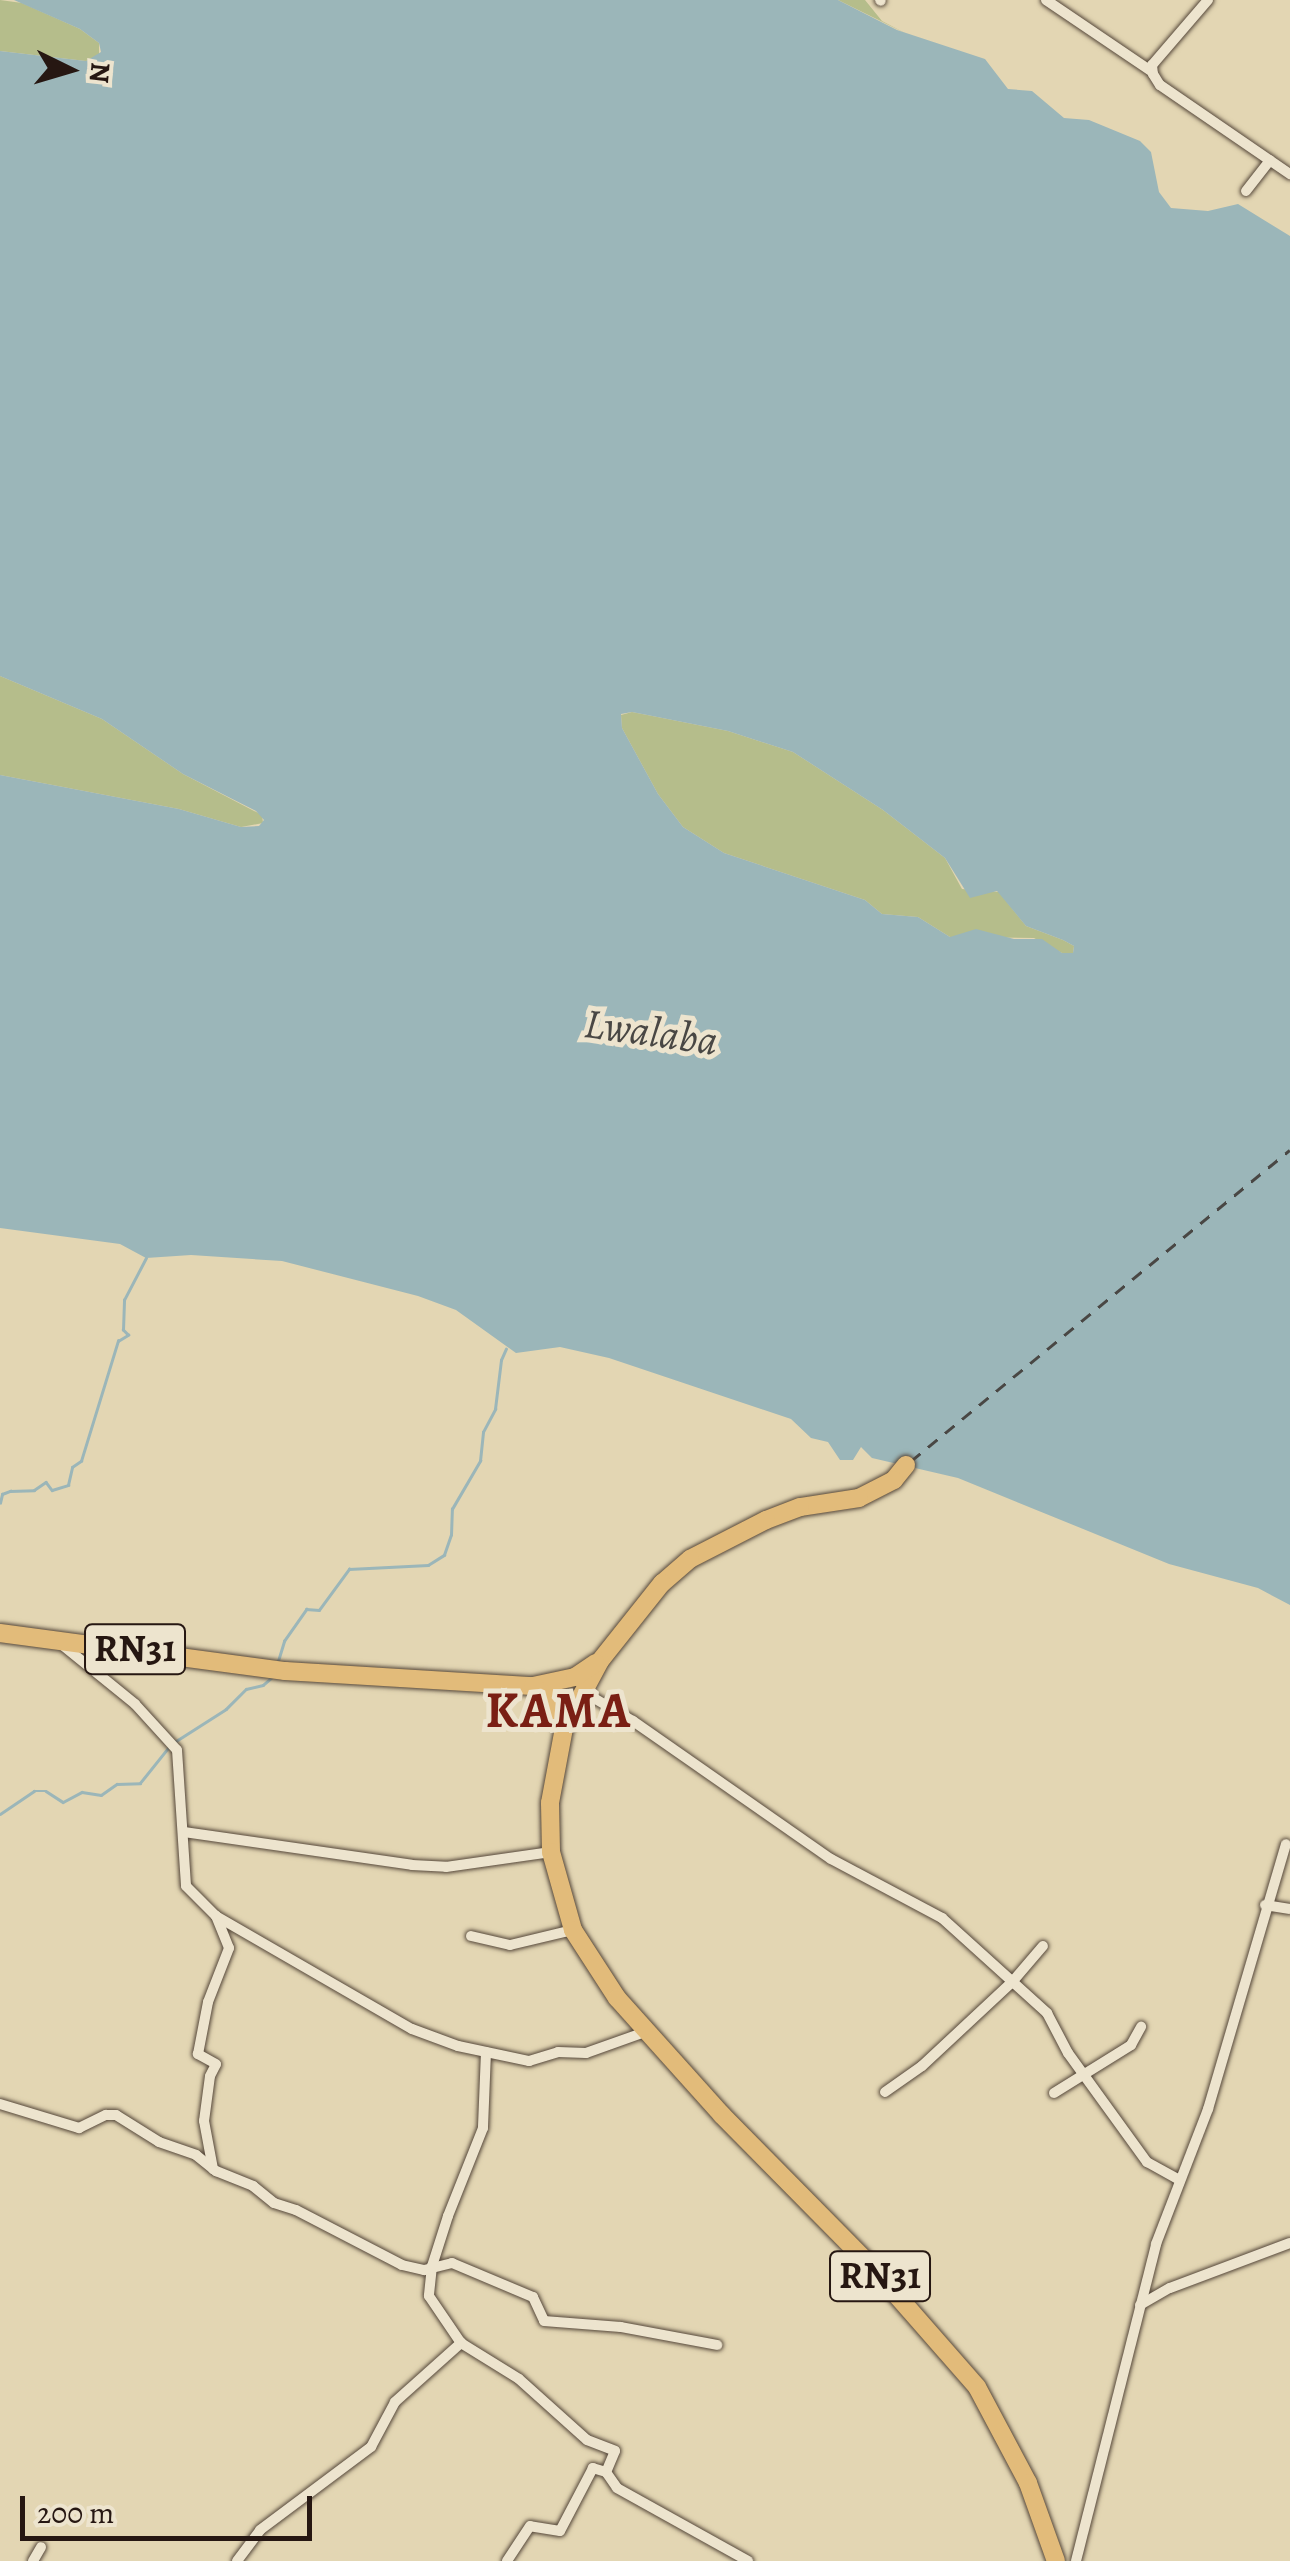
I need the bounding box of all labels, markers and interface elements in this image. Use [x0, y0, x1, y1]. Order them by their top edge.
north arrow [20, 20, 120, 120]
text: N [80, 61, 120, 84]
water label: Lwalaba [581, 998, 721, 1066]
road number: RN31 [82, 1616, 188, 1682]
district label: KAMA [486, 1681, 632, 1741]
road number: RN31 [828, 2243, 932, 2309]
scale bar [25, 2476, 318, 2538]
text: 200 m [37, 2493, 114, 2533]

